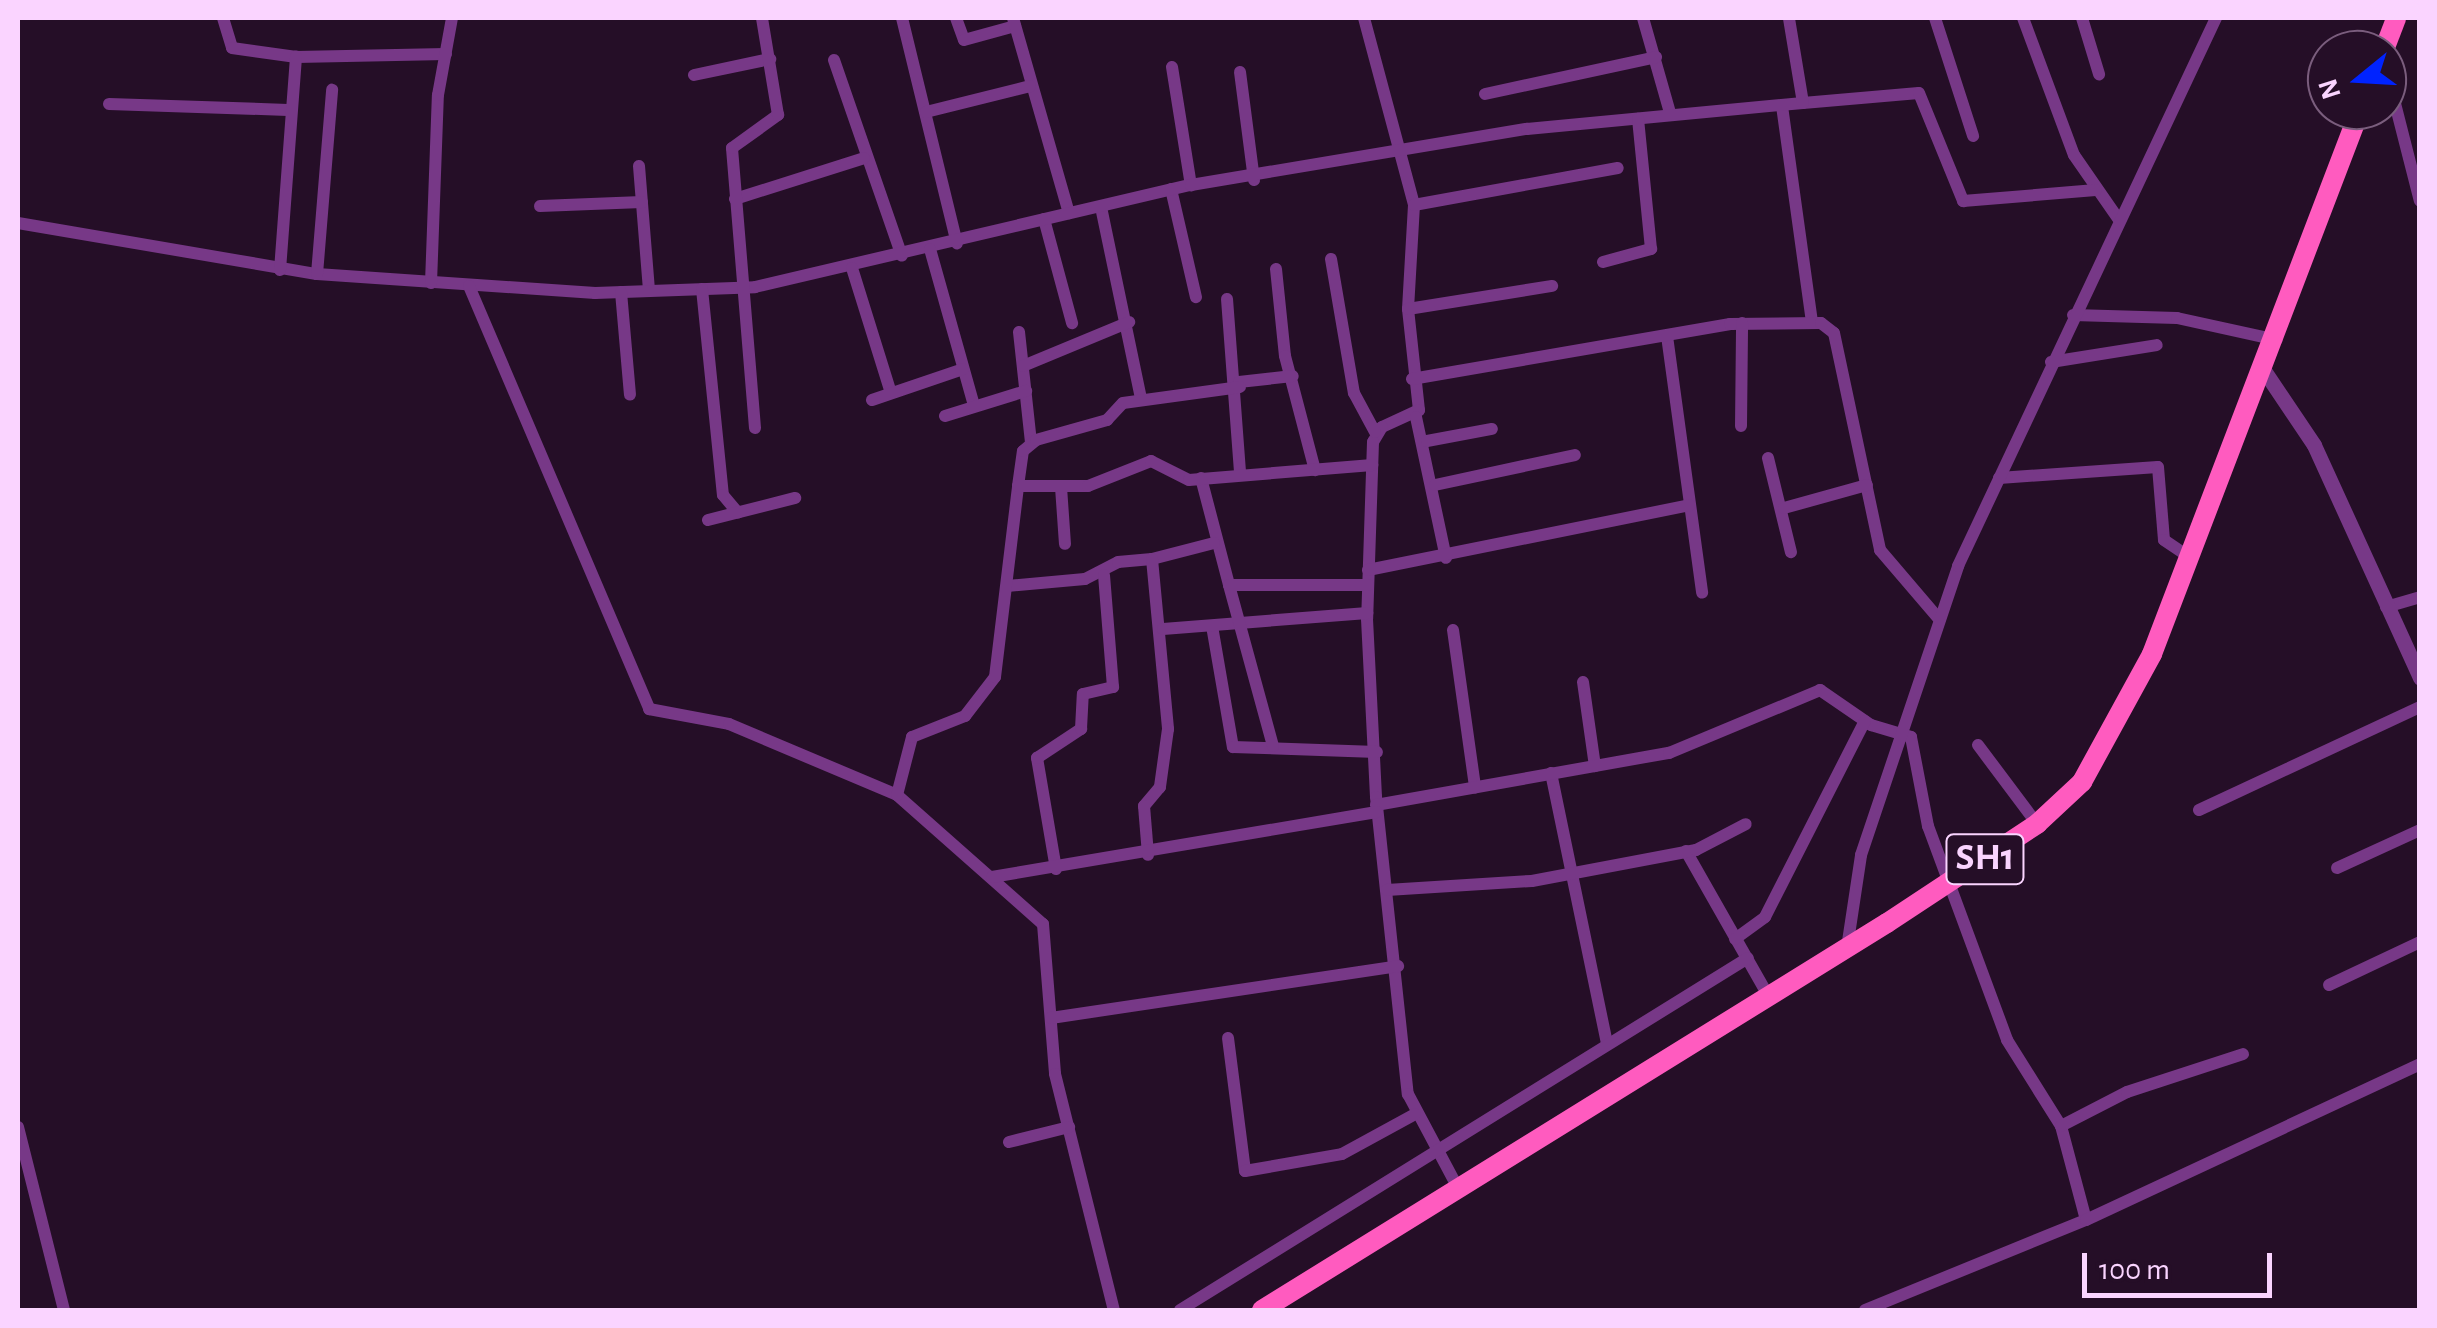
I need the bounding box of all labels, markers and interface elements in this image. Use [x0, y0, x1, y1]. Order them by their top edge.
north arrow [2307, 30, 2407, 130]
text: N [2314, 75, 2347, 102]
road number: SH1 [1945, 826, 2025, 892]
scale bar [2087, 1233, 2277, 1295]
text: 100 m [2099, 1255, 2170, 1285]

